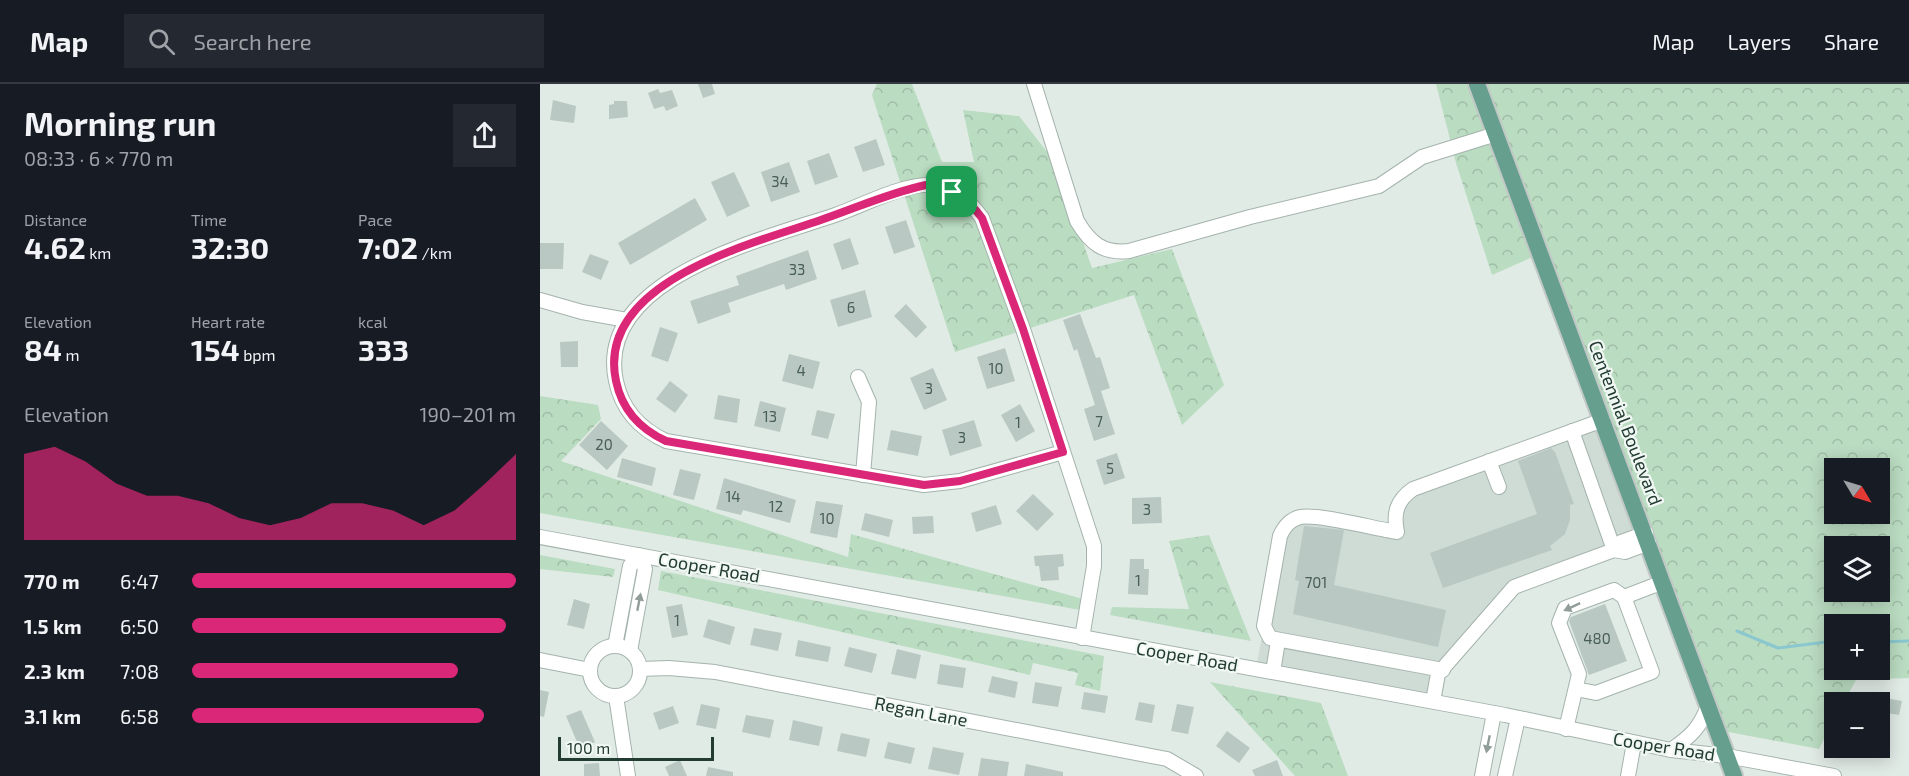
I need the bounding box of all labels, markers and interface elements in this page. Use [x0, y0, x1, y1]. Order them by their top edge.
search box [124, 14, 544, 68]
text: Map [30, 24, 88, 58]
icon: search [145, 25, 178, 58]
text: Search here [193, 28, 312, 54]
text: Map [1652, 29, 1694, 54]
text: Layers [1727, 29, 1791, 54]
text: Share [1824, 29, 1879, 54]
text: Morning run [24, 103, 216, 143]
button: share [453, 104, 516, 167]
text: 08:33 · 6 × 770 m [24, 146, 173, 170]
pin [926, 166, 977, 217]
house number: 34 [771, 172, 789, 190]
icon: arrive [935, 175, 968, 208]
text: Distance [24, 210, 87, 229]
text: Time [191, 210, 227, 229]
text: Pace [358, 210, 392, 229]
text: 4.62 [24, 229, 86, 265]
text: 32:30 [191, 229, 269, 265]
text: 7:02 [358, 229, 418, 265]
text: km [86, 243, 111, 262]
text: /km [418, 243, 452, 262]
house number: 33 [789, 260, 805, 278]
house number: 6 [847, 298, 855, 316]
text: Elevation [24, 312, 92, 331]
text: Heart rate [191, 312, 265, 331]
text: kcal [358, 312, 387, 331]
text: 84 [24, 331, 62, 367]
text: 154 [191, 331, 240, 367]
text: 333 [358, 331, 409, 367]
street label: Centennial Boulevard [1584, 337, 1667, 508]
text: m [62, 345, 79, 364]
text: bpm [240, 345, 276, 364]
house number: 10 [988, 359, 1004, 377]
house number: 4 [796, 361, 806, 379]
house number: 3 [925, 379, 933, 397]
text: Elevation [24, 402, 109, 426]
text: 190–201 m [419, 402, 516, 426]
house number: 13 [763, 407, 777, 425]
house number: 7 [1095, 412, 1103, 430]
house number: 1 [1015, 413, 1021, 431]
house number: 3 [958, 428, 966, 446]
house number: 20 [595, 435, 613, 453]
north arrow [1824, 458, 1890, 524]
map controls [1824, 458, 1890, 758]
house number: 5 [1106, 459, 1114, 477]
house number: 14 [725, 487, 741, 505]
house number: 12 [769, 497, 783, 515]
house number: 3 [1143, 500, 1151, 518]
house number: 10 [819, 509, 835, 527]
button: layers [1824, 536, 1890, 602]
street label: Cooper Road [656, 547, 762, 587]
text: 770 m [24, 569, 80, 593]
text: 6:47 [120, 569, 159, 593]
house number: 1 [1135, 571, 1141, 589]
house number: 701 [1305, 573, 1327, 591]
one-way arrow [635, 593, 644, 612]
one-way arrow [1563, 602, 1580, 611]
house number: 1 [674, 611, 680, 629]
text: 1.5 km [24, 614, 82, 638]
text: 6:50 [120, 614, 159, 638]
button: + [1824, 614, 1890, 680]
house number: 480 [1583, 629, 1611, 647]
street label: Cooper Road [1134, 636, 1240, 676]
text: 2.3 km [24, 659, 85, 683]
text: 7:08 [120, 659, 159, 683]
street label: Regan Lane [873, 691, 970, 731]
button: − [1824, 692, 1890, 758]
text: 3.1 km [24, 704, 81, 728]
text: 6:58 [120, 704, 159, 728]
street label: Cooper Road [1612, 727, 1717, 765]
scale bar [558, 734, 714, 762]
one-way arrow [1483, 735, 1492, 754]
text: 100 m [567, 738, 610, 757]

